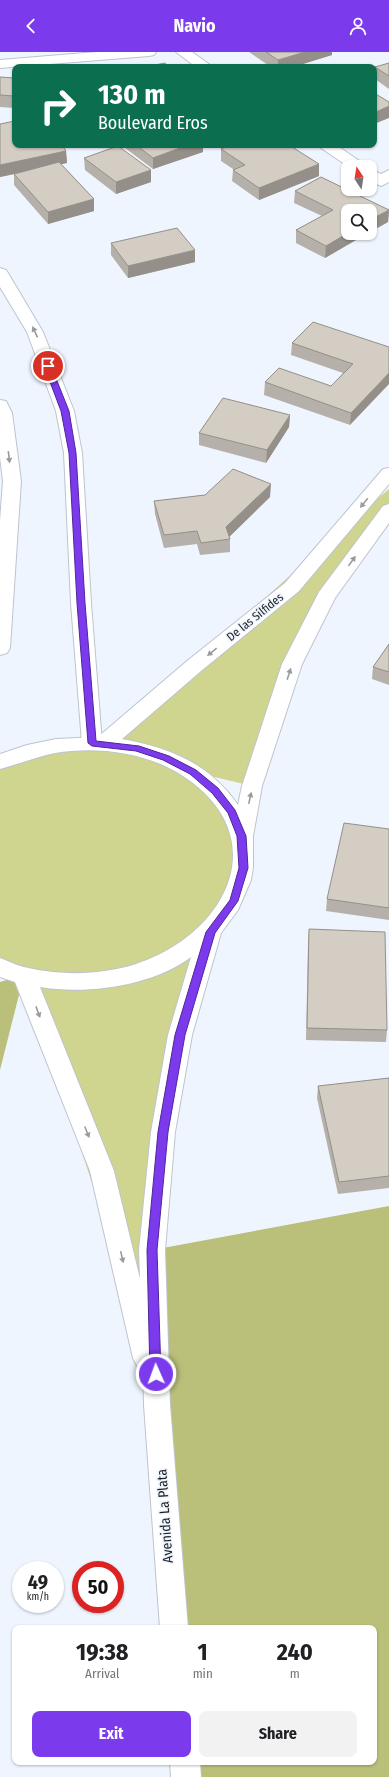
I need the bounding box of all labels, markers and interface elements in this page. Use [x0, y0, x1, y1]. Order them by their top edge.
icon: back [20, 15, 42, 37]
text: Navio [173, 15, 216, 37]
icon: person [347, 15, 369, 37]
text: 130 m [98, 78, 166, 111]
icon: right [32, 80, 84, 132]
text: Boulevard Eros [98, 112, 208, 134]
north arrow [341, 160, 377, 196]
map controls [341, 160, 377, 240]
button: search [341, 204, 377, 240]
one-way arrow [32, 327, 38, 338]
pin [31, 349, 65, 383]
icon: arrive [37, 355, 59, 377]
one-way arrow [6, 451, 12, 463]
one-way arrow [360, 498, 369, 509]
one-way arrow [348, 556, 356, 566]
street label: De las Sílfides [224, 590, 286, 644]
one-way arrow [206, 648, 217, 657]
one-way arrow [286, 667, 292, 679]
one-way arrow [247, 792, 253, 804]
one-way arrow [35, 1006, 41, 1018]
one-way arrow [84, 1127, 90, 1139]
one-way arrow [120, 1251, 126, 1263]
position arrow [135, 1353, 177, 1395]
street label: Avenida La Plata [153, 1468, 177, 1564]
speed limit sign: 50 [72, 1561, 124, 1613]
text: 49 [28, 1570, 48, 1594]
text: km/h [27, 1591, 49, 1603]
text: 19:38 [76, 1638, 129, 1666]
text: 1 [198, 1638, 208, 1666]
text: 240 [277, 1638, 313, 1666]
text: Arrival [85, 1666, 120, 1681]
text: min [193, 1666, 213, 1681]
text: m [290, 1666, 300, 1681]
button: Exit [32, 1711, 191, 1757]
button: Share [199, 1711, 357, 1757]

